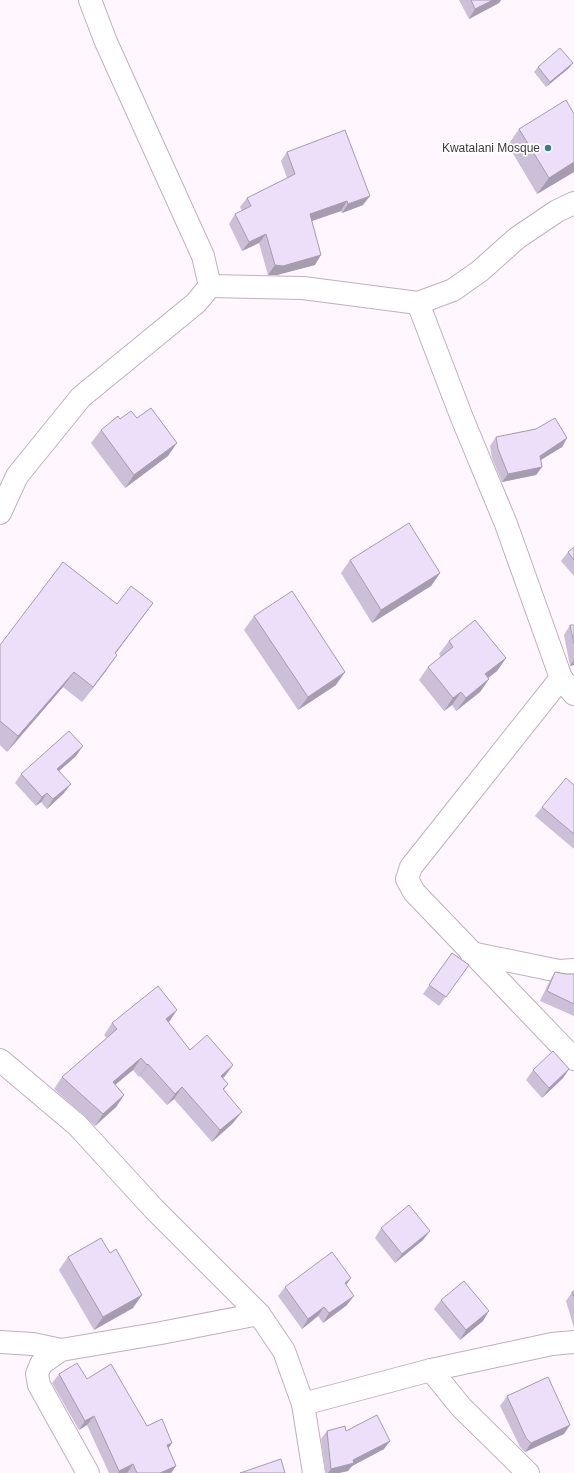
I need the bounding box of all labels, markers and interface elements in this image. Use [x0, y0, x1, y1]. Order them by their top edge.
place label: Kwatalani Mosque [442, 141, 540, 155]
marker: Kwatalani Mosque [543, 143, 553, 153]

